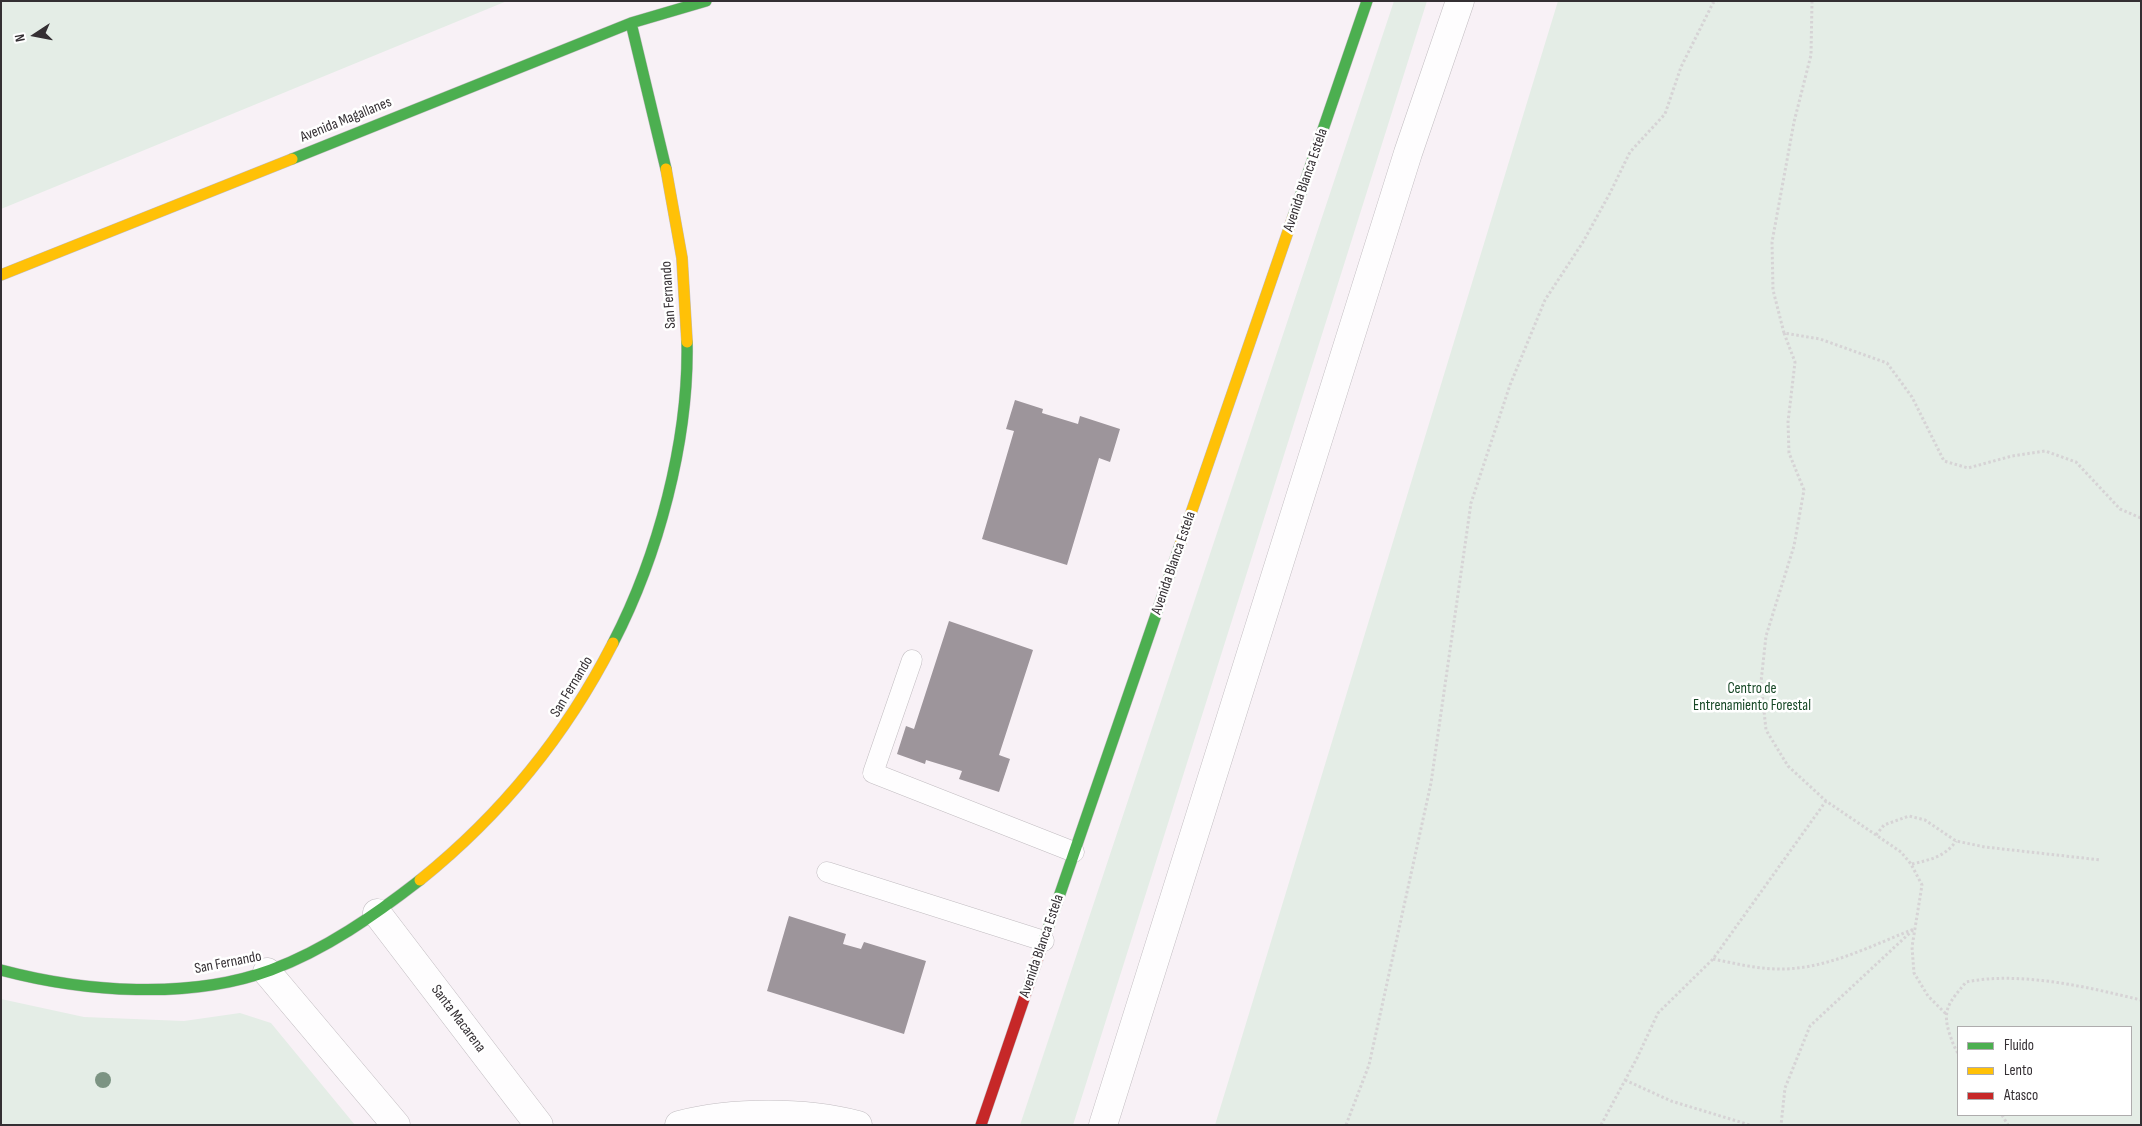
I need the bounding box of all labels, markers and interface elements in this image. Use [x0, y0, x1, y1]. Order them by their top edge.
north arrow [10, 10, 60, 60]
text: N [11, 33, 29, 43]
street label: Avenida Magallanes [298, 93, 394, 147]
street label: Avenida Blanca Estela [1280, 126, 1332, 234]
street label: San Fernando [658, 261, 680, 329]
street label: Avenida Blanca Estela [1148, 509, 1200, 617]
street label: San Fernando [547, 653, 597, 721]
park label: Centro de Entrenamiento Forestal [1693, 680, 1811, 715]
street label: Avenida Blanca Estela [1016, 892, 1068, 1000]
street label: San Fernando [193, 948, 263, 978]
street label: Santa Macarena [427, 982, 489, 1056]
legend [1957, 1026, 2132, 1116]
text: Fluido [2004, 1036, 2034, 1055]
text: Lento [2004, 1061, 2033, 1080]
text: Atasco [2004, 1086, 2038, 1105]

